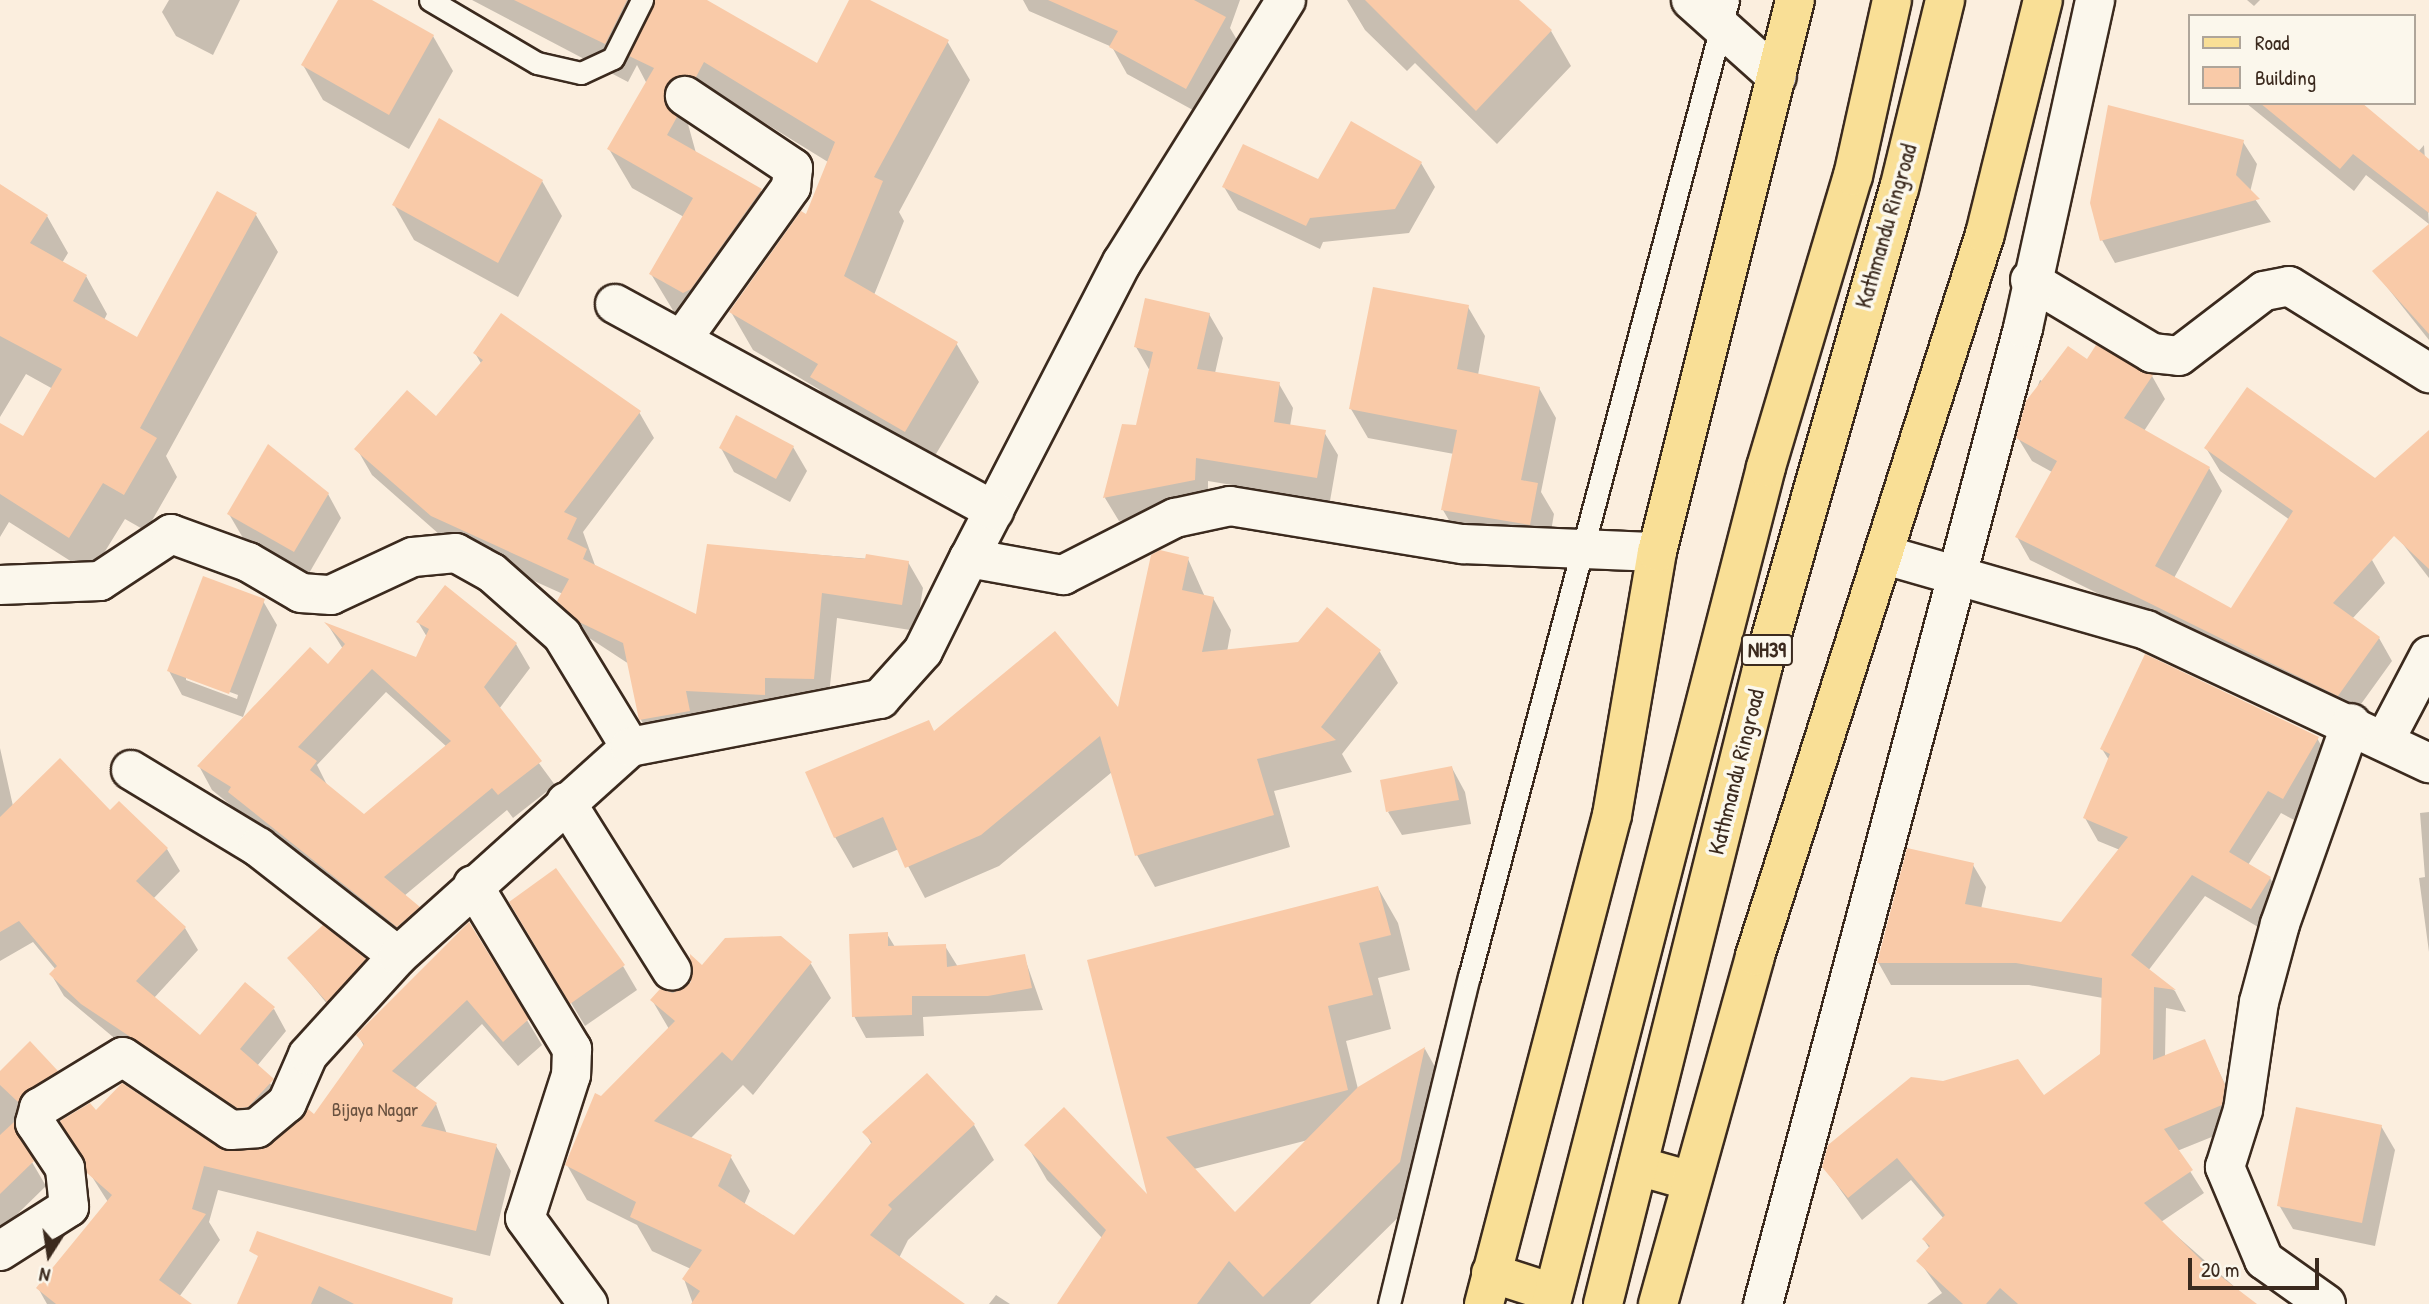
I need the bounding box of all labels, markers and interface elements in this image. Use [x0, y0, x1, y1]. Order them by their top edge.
legend [2188, 14, 2415, 105]
text: Road [2255, 28, 2289, 57]
text: Building [2255, 63, 2316, 92]
street label: Kathmandu Ringroad [1849, 141, 1923, 311]
road number: NH39 [1741, 632, 1793, 668]
street label: Kathmandu Ringroad [1702, 686, 1770, 858]
house number: Bijaya Nagar [332, 1099, 418, 1121]
north arrow [14, 1220, 84, 1290]
scale bar [2191, 1244, 2322, 1288]
text: 20 m [2201, 1255, 2239, 1284]
text: N [37, 1262, 52, 1289]

